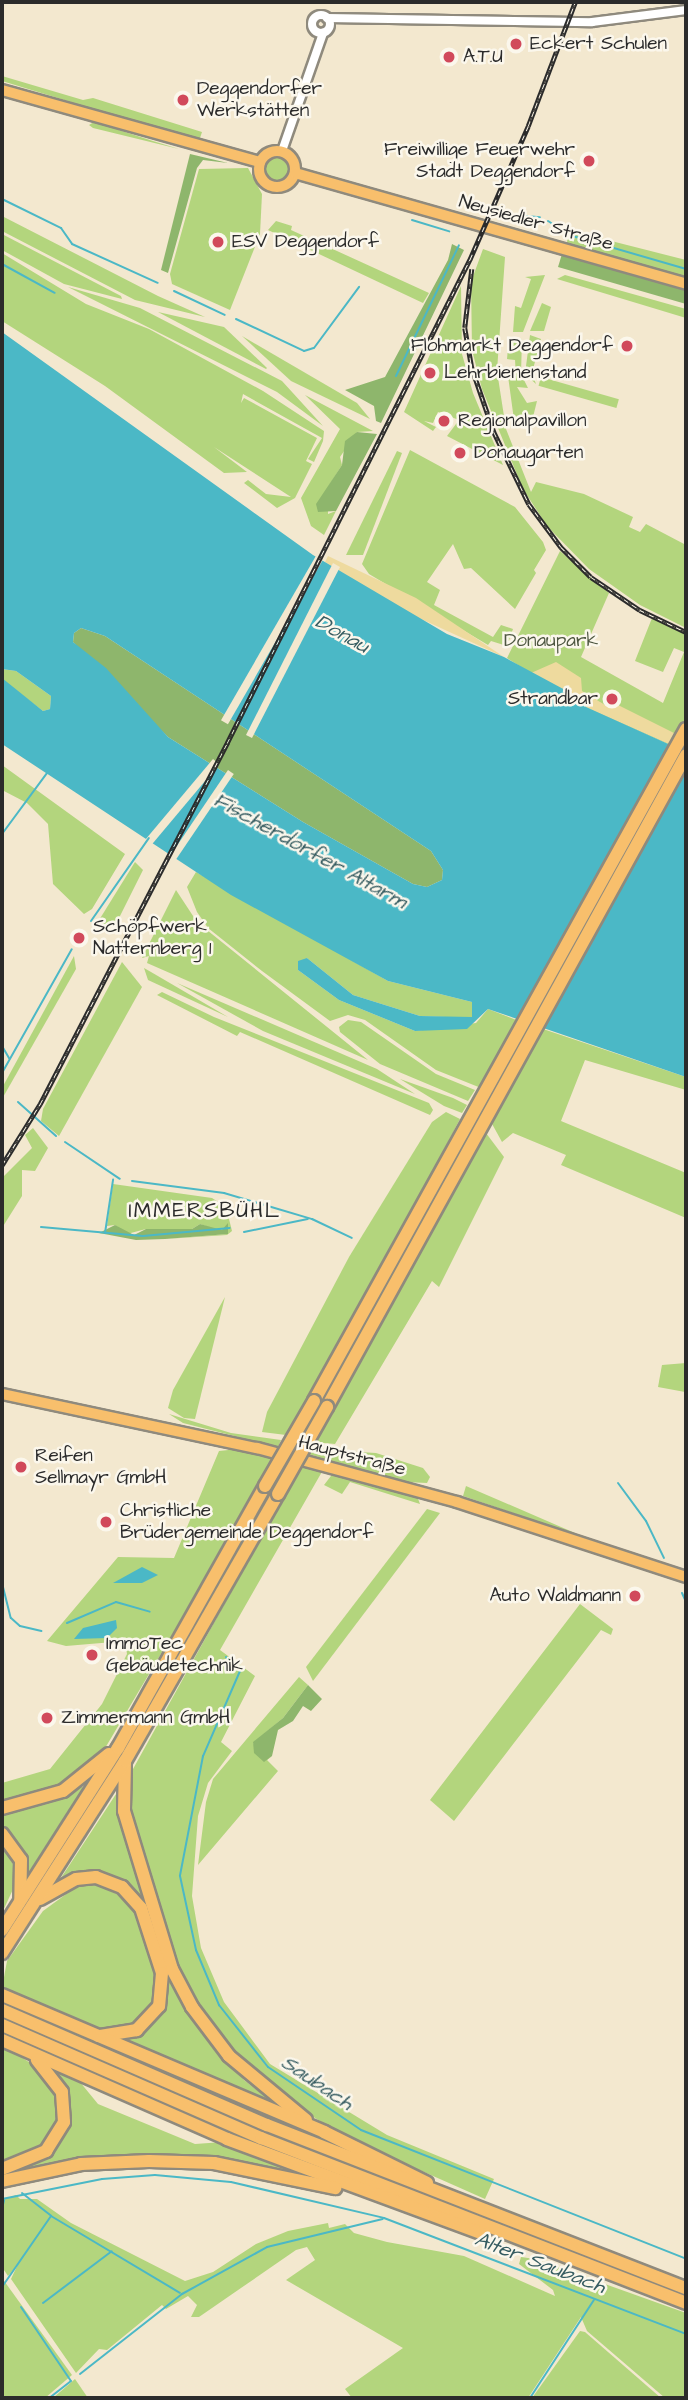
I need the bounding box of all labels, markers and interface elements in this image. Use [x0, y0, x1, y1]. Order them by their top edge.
place label: Eckert Schulen [530, 33, 667, 55]
marker: Eckert Schulen [508, 36, 524, 52]
place label: A.T.U [463, 46, 503, 68]
marker: A.T.U [441, 49, 457, 65]
place label: Deggendorfer Werkstätten [197, 78, 322, 122]
marker: Deggendorfer Werkstätten [175, 92, 191, 108]
place label: Freiwillige Feuerwehr Stadt Deggendorf [384, 139, 575, 183]
marker: Freiwillige Feuerwehr Stadt Deggendorf [581, 153, 597, 169]
street label: Neusiedler Straße [456, 190, 616, 256]
place label: ESV Deggendorf [232, 231, 379, 253]
marker: ESV Deggendorf [210, 234, 226, 250]
place label: Flohmarkt Deggendorf [411, 335, 613, 357]
marker: Flohmarkt Deggendorf [619, 338, 635, 354]
place label: Lehrbienenstand [444, 362, 587, 384]
marker: Lehrbienenstand [422, 365, 438, 381]
place label: Regionalpavillon [458, 410, 586, 432]
marker: Regionalpavillon [436, 413, 452, 429]
place label: Donaugarten [474, 442, 583, 464]
marker: Donaugarten [452, 445, 468, 461]
water label: Donau [311, 609, 373, 659]
park label: Donaupark [504, 630, 598, 652]
place label: Strandbar [508, 688, 598, 710]
marker: Strandbar [604, 691, 620, 707]
water label: Fischerdorfer Altarm [209, 787, 411, 915]
place label: Schöpfwerk Natternberg 1 [93, 916, 211, 960]
marker: Schöpfwerk Natternberg 1 [71, 930, 87, 946]
district label: IMMERSBÜHL [130, 1198, 280, 1224]
street label: Hauptstraße [296, 1431, 408, 1481]
place label: Reifen Sellmayr GmbH [35, 1445, 167, 1489]
marker: Reifen Sellmayr GmbH [13, 1459, 29, 1475]
place label: Christliche Brüdergemeinde Deggendorf [120, 1500, 373, 1544]
marker: Christliche Brüdergemeinde Deggendorf [98, 1514, 114, 1530]
place label: Auto Waldmann [489, 1585, 621, 1607]
marker: Auto Waldmann [627, 1588, 643, 1604]
place label: ImmoTec Gebäudetechnik [106, 1633, 243, 1677]
marker: ImmoTec Gebäudetechnik [84, 1647, 100, 1663]
place label: Zimmermann GmbH [61, 1707, 230, 1729]
marker: Zimmermann GmbH [39, 1710, 55, 1726]
water label: Saubach [276, 2050, 358, 2116]
water label: Alter Saubach [471, 2227, 609, 2299]

